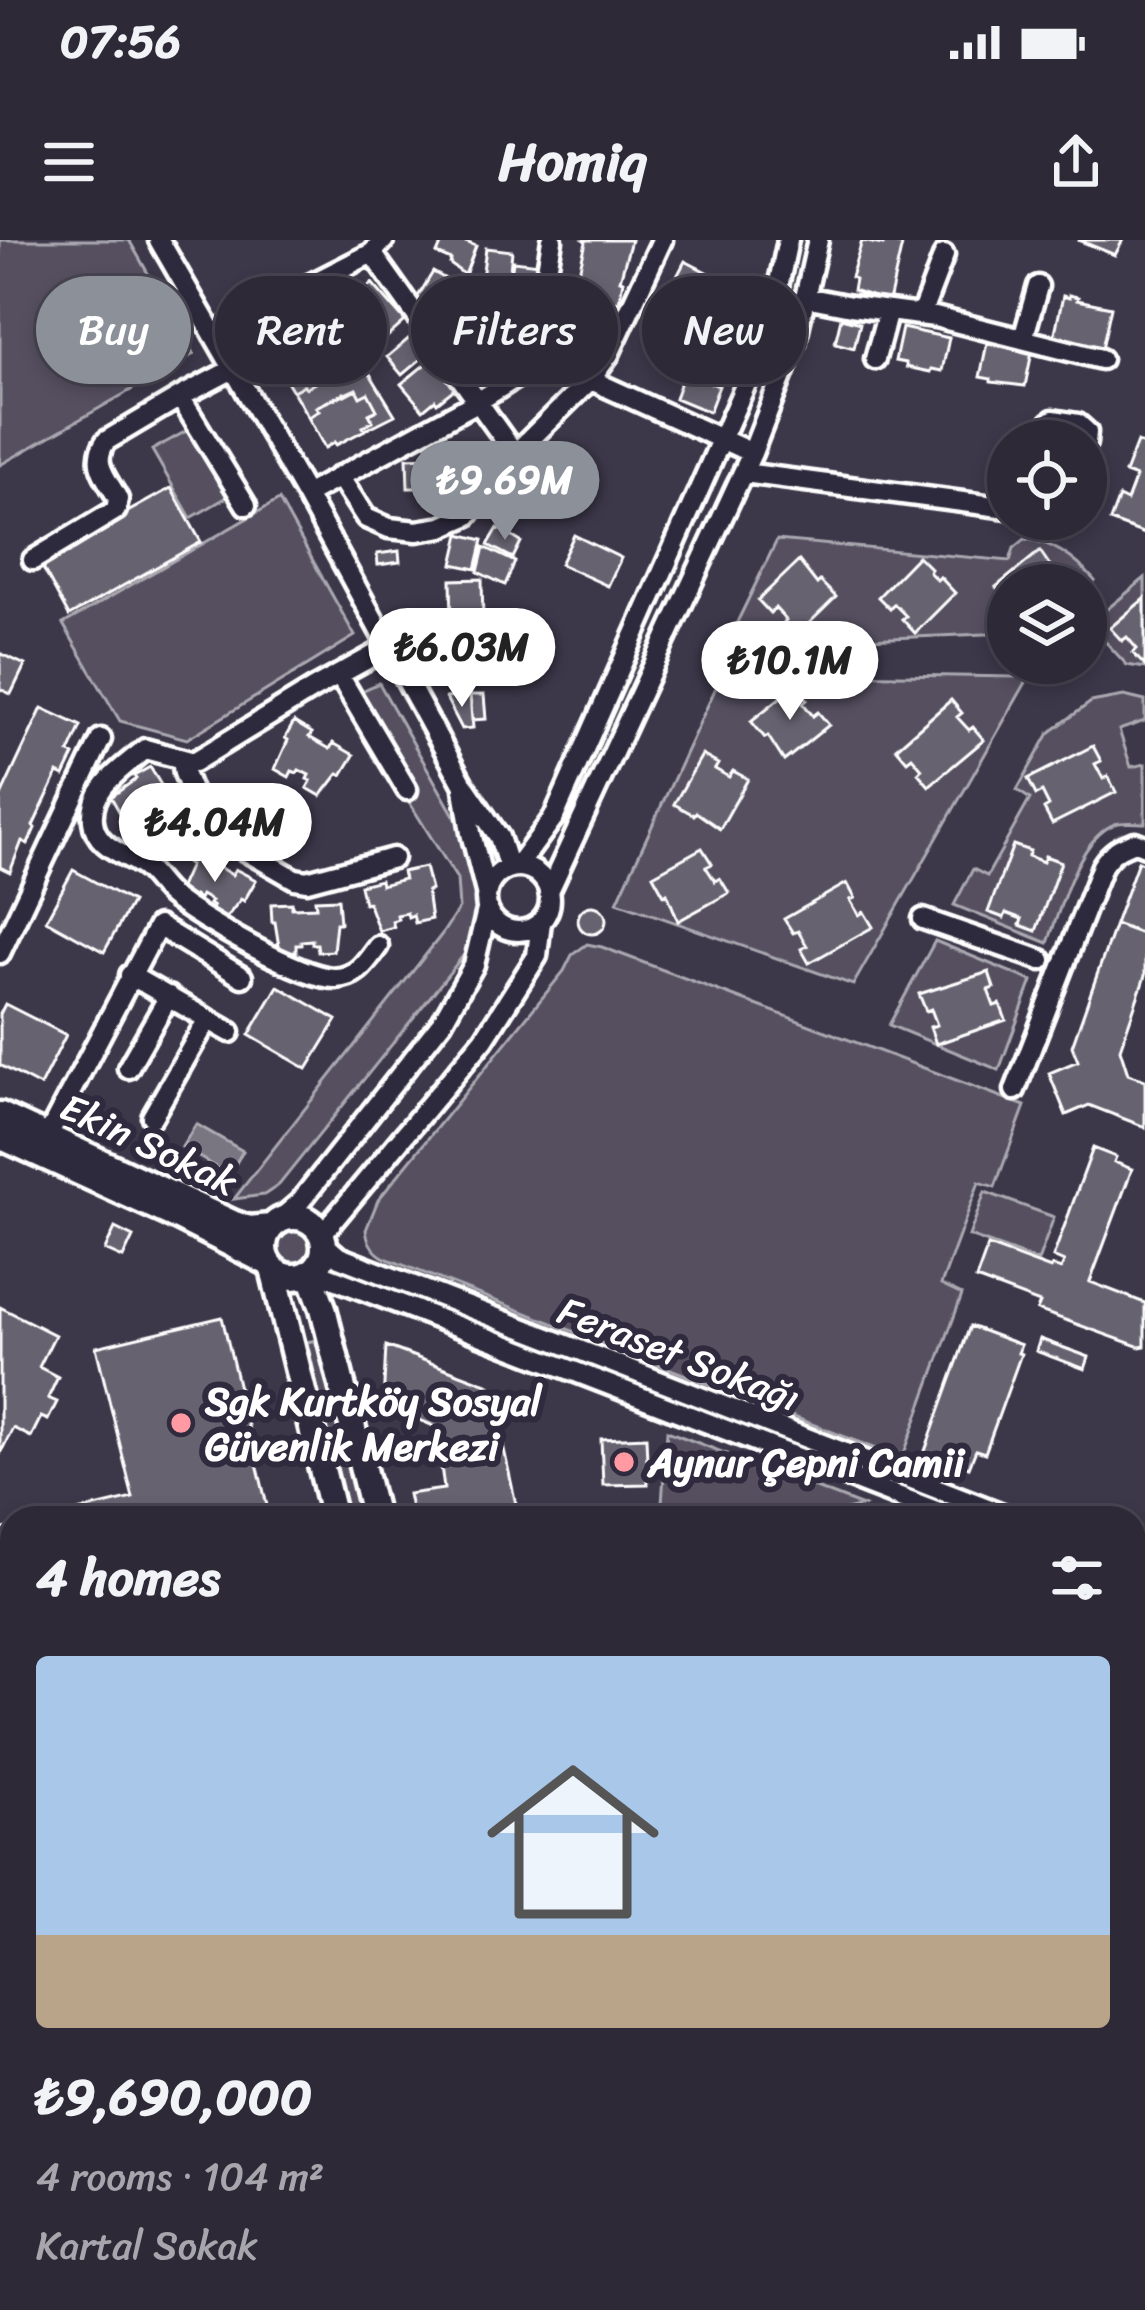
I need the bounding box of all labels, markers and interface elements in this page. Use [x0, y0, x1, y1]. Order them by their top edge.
text: 07:56 [60, 2, 181, 82]
text: Homiq [498, 114, 647, 210]
icon: menu [36, 129, 102, 195]
icon: share [1043, 129, 1109, 195]
chip: Buy [36, 276, 191, 384]
chip: Rent [215, 276, 387, 384]
chip: Filters [411, 276, 618, 384]
chip: New [642, 276, 806, 384]
map controls [987, 420, 1107, 684]
button: locate [987, 420, 1107, 540]
pin: ₺9.69M [407, 441, 603, 543]
text: ₺9.69M [437, 445, 573, 514]
button: layers [987, 564, 1107, 684]
pin: ₺6.03M [364, 608, 560, 710]
text: ₺6.03M [395, 612, 529, 681]
pin: ₺10.1M [692, 621, 888, 723]
text: ₺10.1M [728, 625, 852, 694]
pin: ₺4.04M [117, 783, 313, 885]
text: ₺4.04M [146, 787, 284, 856]
street label: Ekin Sokak [49, 1073, 250, 1215]
street label: Feraset Sokağı [548, 1276, 810, 1432]
place label: Sgk Kurtköy Sosyal Güvenlik Merkezi [204, 1367, 543, 1481]
marker: Sgk Kurtköy Sosyal Güvenlik Merkezi [168, 1410, 194, 1436]
place label: Aynur Çepni Camii [646, 1428, 965, 1497]
marker: Aynur Çepni Camii [611, 1449, 637, 1475]
text: 4 homes [36, 1533, 220, 1623]
icon: filters [1044, 1545, 1110, 1611]
icon: home [465, 1734, 681, 1950]
text: ₺9,690,000 [36, 2052, 312, 2142]
text: 4 rooms · 104 m² [36, 2142, 324, 2211]
text: Kartal Sokak [36, 2211, 258, 2280]

